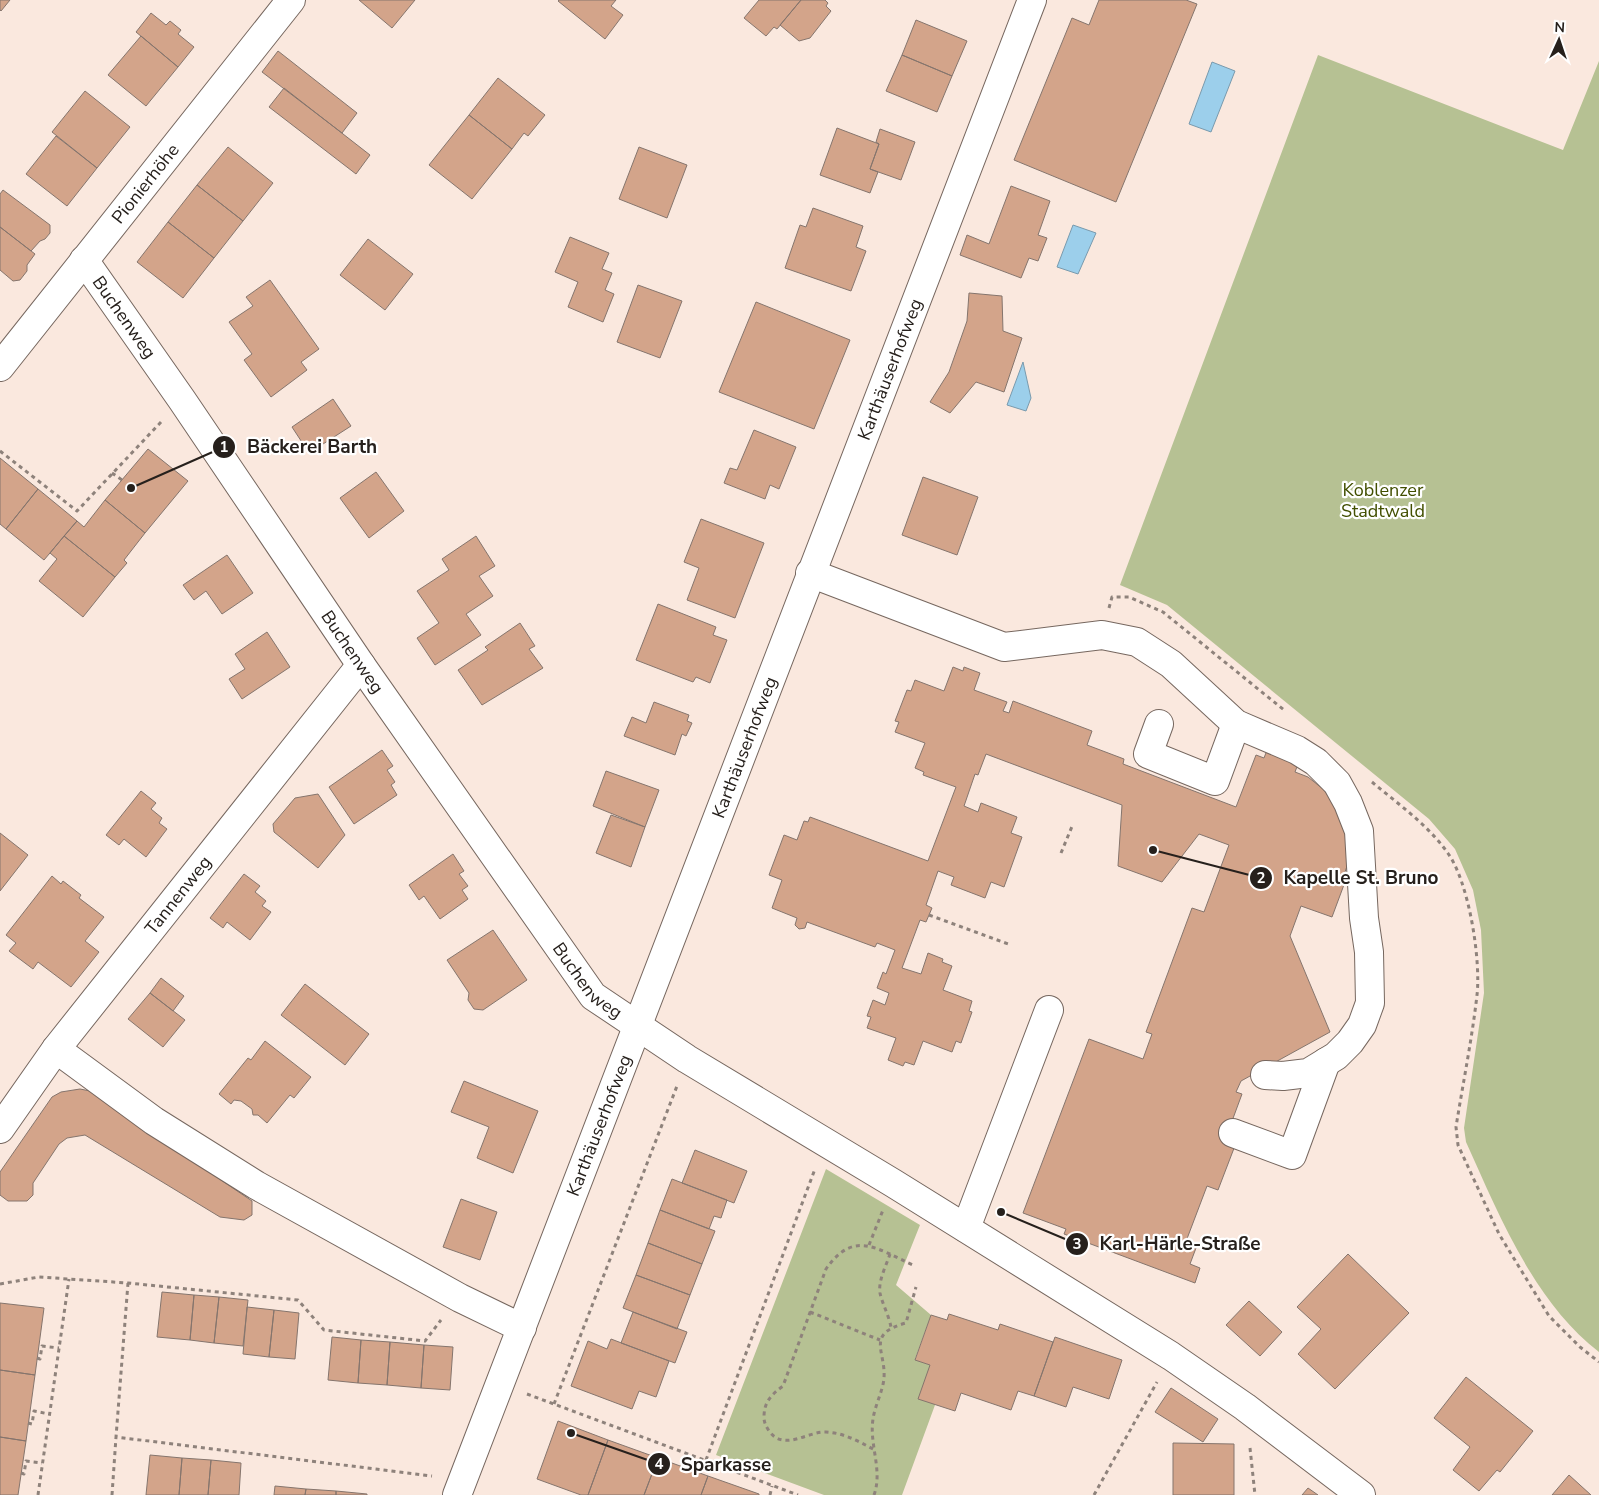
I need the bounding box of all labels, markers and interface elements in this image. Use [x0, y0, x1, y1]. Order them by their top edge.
north arrow [1534, 15, 1584, 65]
text: N [1554, 18, 1565, 37]
street label: Pionierhöhe [106, 139, 185, 229]
street label: Buchenweg [87, 271, 161, 363]
street label: Karthäuserhofweg [852, 295, 928, 444]
callout: Bäckerei Barth [212, 430, 387, 464]
text: Bäckerei Barth [247, 434, 377, 460]
text: 1 [219, 437, 229, 457]
park label: Koblenzer Stadtwald [1341, 478, 1425, 523]
street label: Buchenweg [315, 606, 389, 698]
street label: Karthäuserhofweg [706, 673, 783, 822]
street label: Tannenweg [139, 851, 217, 940]
callout: Kapelle St. Bruno [1248, 861, 1448, 895]
text: Kapelle St. Bruno [1283, 865, 1439, 891]
text: 2 [1256, 868, 1266, 888]
street label: Buchenweg [547, 938, 627, 1024]
street label: Karthäuserhofweg [561, 1051, 637, 1200]
callout: Karl-Härle-Straße [1065, 1227, 1271, 1261]
text: Karl-Härle-Straße [1099, 1231, 1261, 1257]
text: 3 [1072, 1234, 1082, 1254]
callout: Sparkasse [646, 1447, 782, 1481]
text: Sparkasse [681, 1452, 771, 1478]
text: 4 [654, 1454, 664, 1474]

